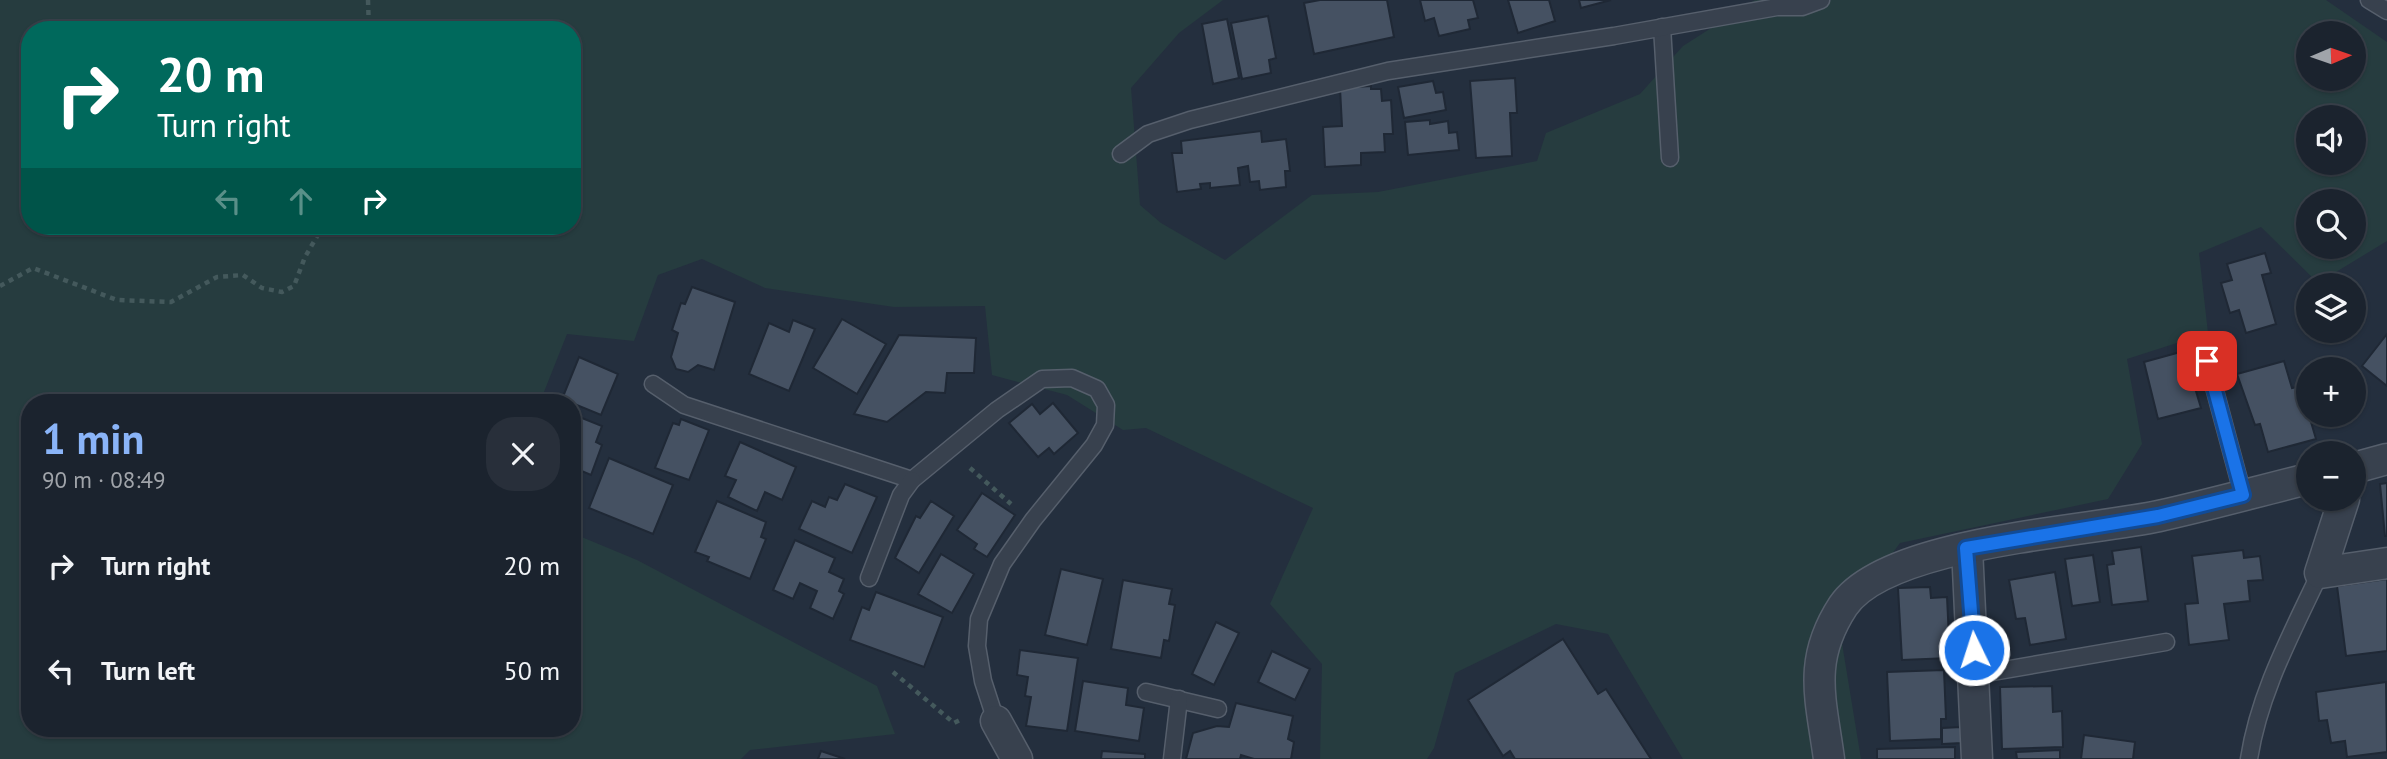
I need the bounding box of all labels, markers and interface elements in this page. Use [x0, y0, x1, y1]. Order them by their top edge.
north arrow [2296, 21, 2366, 91]
map controls [2296, 21, 2366, 511]
text: 20 m [157, 42, 264, 106]
icon: right [42, 49, 133, 140]
text: Turn right [157, 104, 291, 146]
button: sound [2296, 105, 2366, 175]
icon: left [209, 182, 247, 220]
icon: ahead [282, 182, 320, 220]
icon: right [355, 182, 393, 220]
button: search [2296, 189, 2366, 259]
button: layers [2296, 273, 2366, 343]
pin [2177, 331, 2237, 391]
icon: arrive [2188, 342, 2226, 380]
button: + [2296, 357, 2366, 427]
text: 1 min [42, 411, 144, 466]
button: close [486, 417, 560, 491]
button: − [2296, 441, 2366, 511]
text: 90 m · 08:49 [42, 465, 166, 494]
icon: right [42, 547, 80, 585]
text: Turn right [101, 549, 210, 582]
text: 20 m [504, 549, 560, 582]
position arrow [1937, 613, 2011, 687]
icon: left [42, 652, 80, 690]
text: Turn left [101, 654, 195, 687]
text: 50 m [504, 654, 560, 687]

